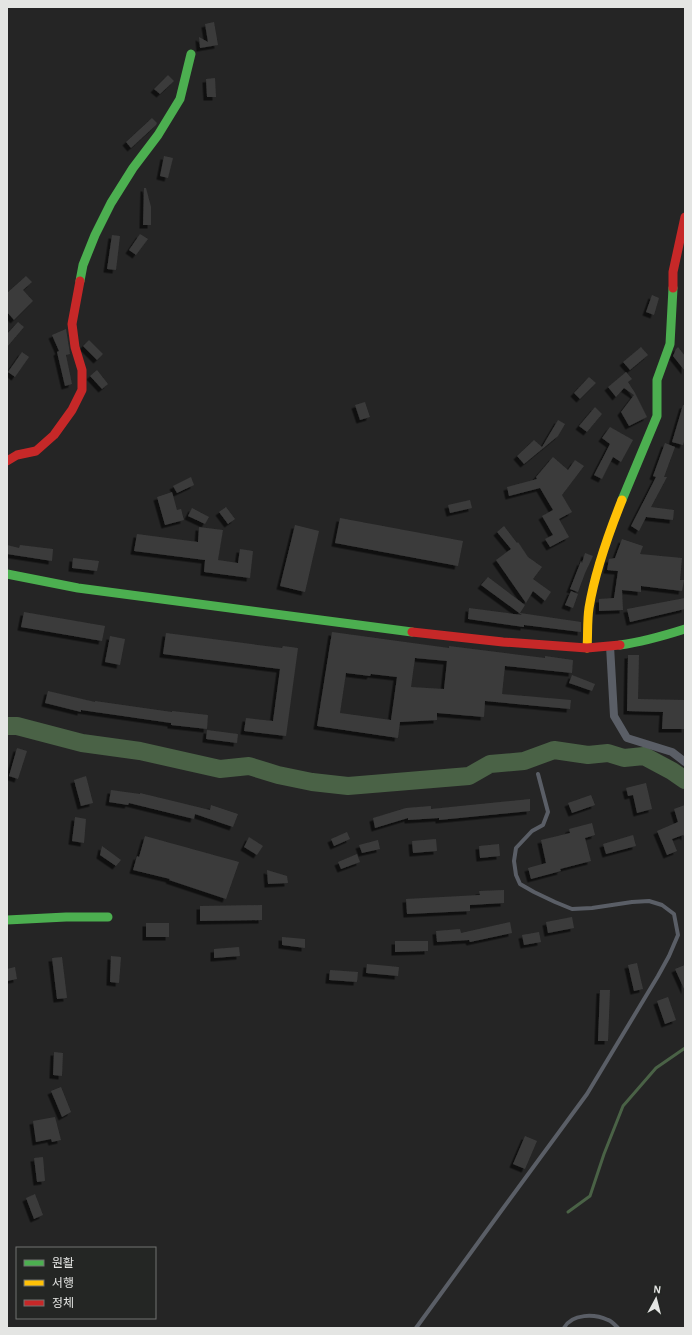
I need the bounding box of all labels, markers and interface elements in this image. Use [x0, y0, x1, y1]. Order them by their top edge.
legend [16, 1247, 156, 1319]
text: 원활 [52, 1257, 74, 1269]
text: 서행 [52, 1277, 74, 1289]
north arrow [636, 1279, 676, 1319]
text: N [653, 1284, 662, 1295]
text: 정체 [52, 1297, 74, 1309]

